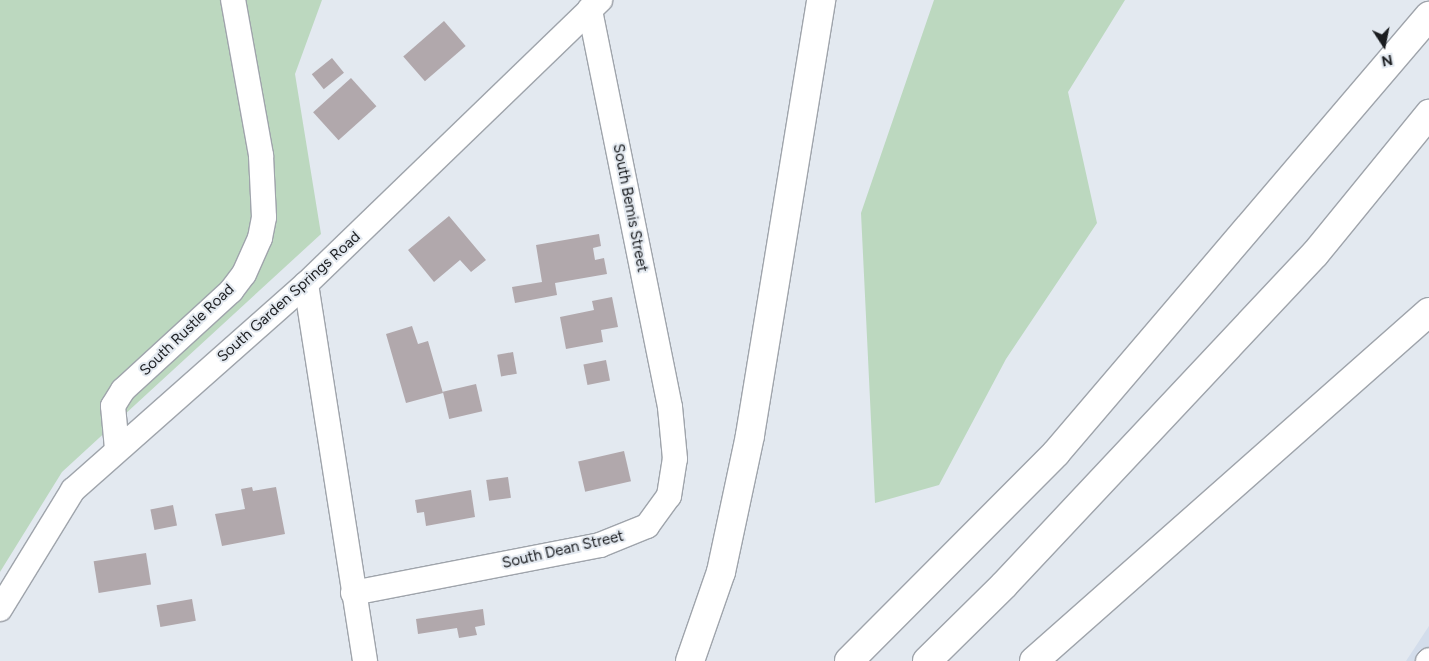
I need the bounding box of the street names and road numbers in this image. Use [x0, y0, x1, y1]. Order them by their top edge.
street label: South Bemis Street [609, 142, 651, 274]
street label: South Garden Springs Road [214, 228, 364, 366]
street label: South Rustle Road [136, 280, 238, 380]
street label: South Dean Street [500, 527, 626, 573]

